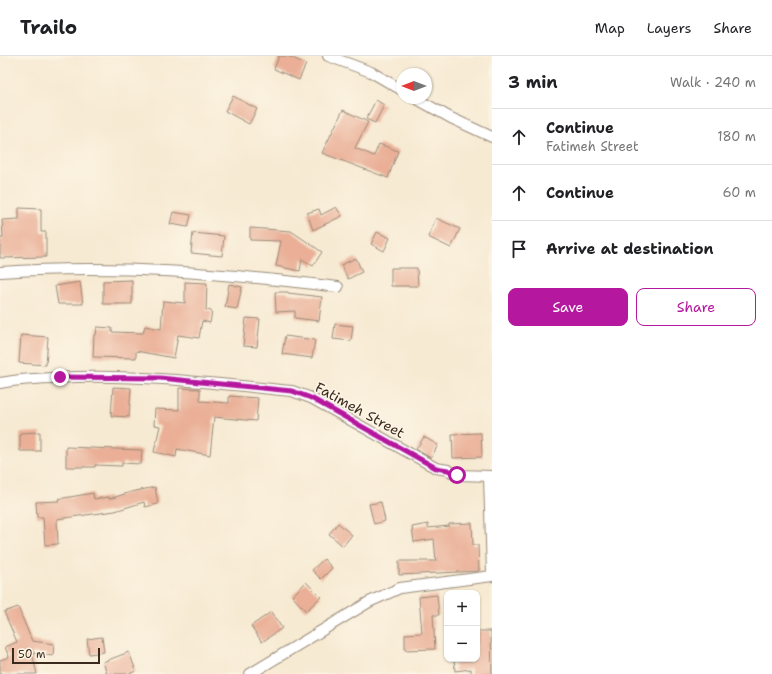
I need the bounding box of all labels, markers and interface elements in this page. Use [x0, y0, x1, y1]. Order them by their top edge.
text: Trailo [20, 15, 77, 40]
text: Map [595, 19, 625, 37]
text: Layers [647, 19, 691, 37]
text: Share [713, 19, 752, 37]
north arrow [396, 68, 432, 104]
text: 3 min [508, 71, 558, 93]
text: Walk · 240 m [670, 74, 756, 91]
text: Continue [546, 118, 614, 138]
icon: ahead [508, 126, 530, 148]
text: 180 m [717, 128, 756, 145]
text: Fatimeh Street [546, 138, 639, 155]
icon: ahead [508, 182, 530, 204]
text: Continue [546, 183, 614, 203]
text: 60 m [723, 184, 756, 201]
icon: arrive [508, 238, 530, 260]
text: Arrive at destination [546, 239, 714, 259]
button: Save [508, 288, 628, 326]
button: Share [636, 288, 756, 326]
route end [51, 368, 69, 386]
street label: Fatimeh Street [312, 378, 408, 442]
route start [448, 466, 466, 484]
map controls [444, 590, 480, 662]
button: + [444, 590, 480, 626]
button: − [444, 626, 480, 662]
scale bar [12, 646, 100, 665]
text: 50 m [18, 647, 46, 662]

